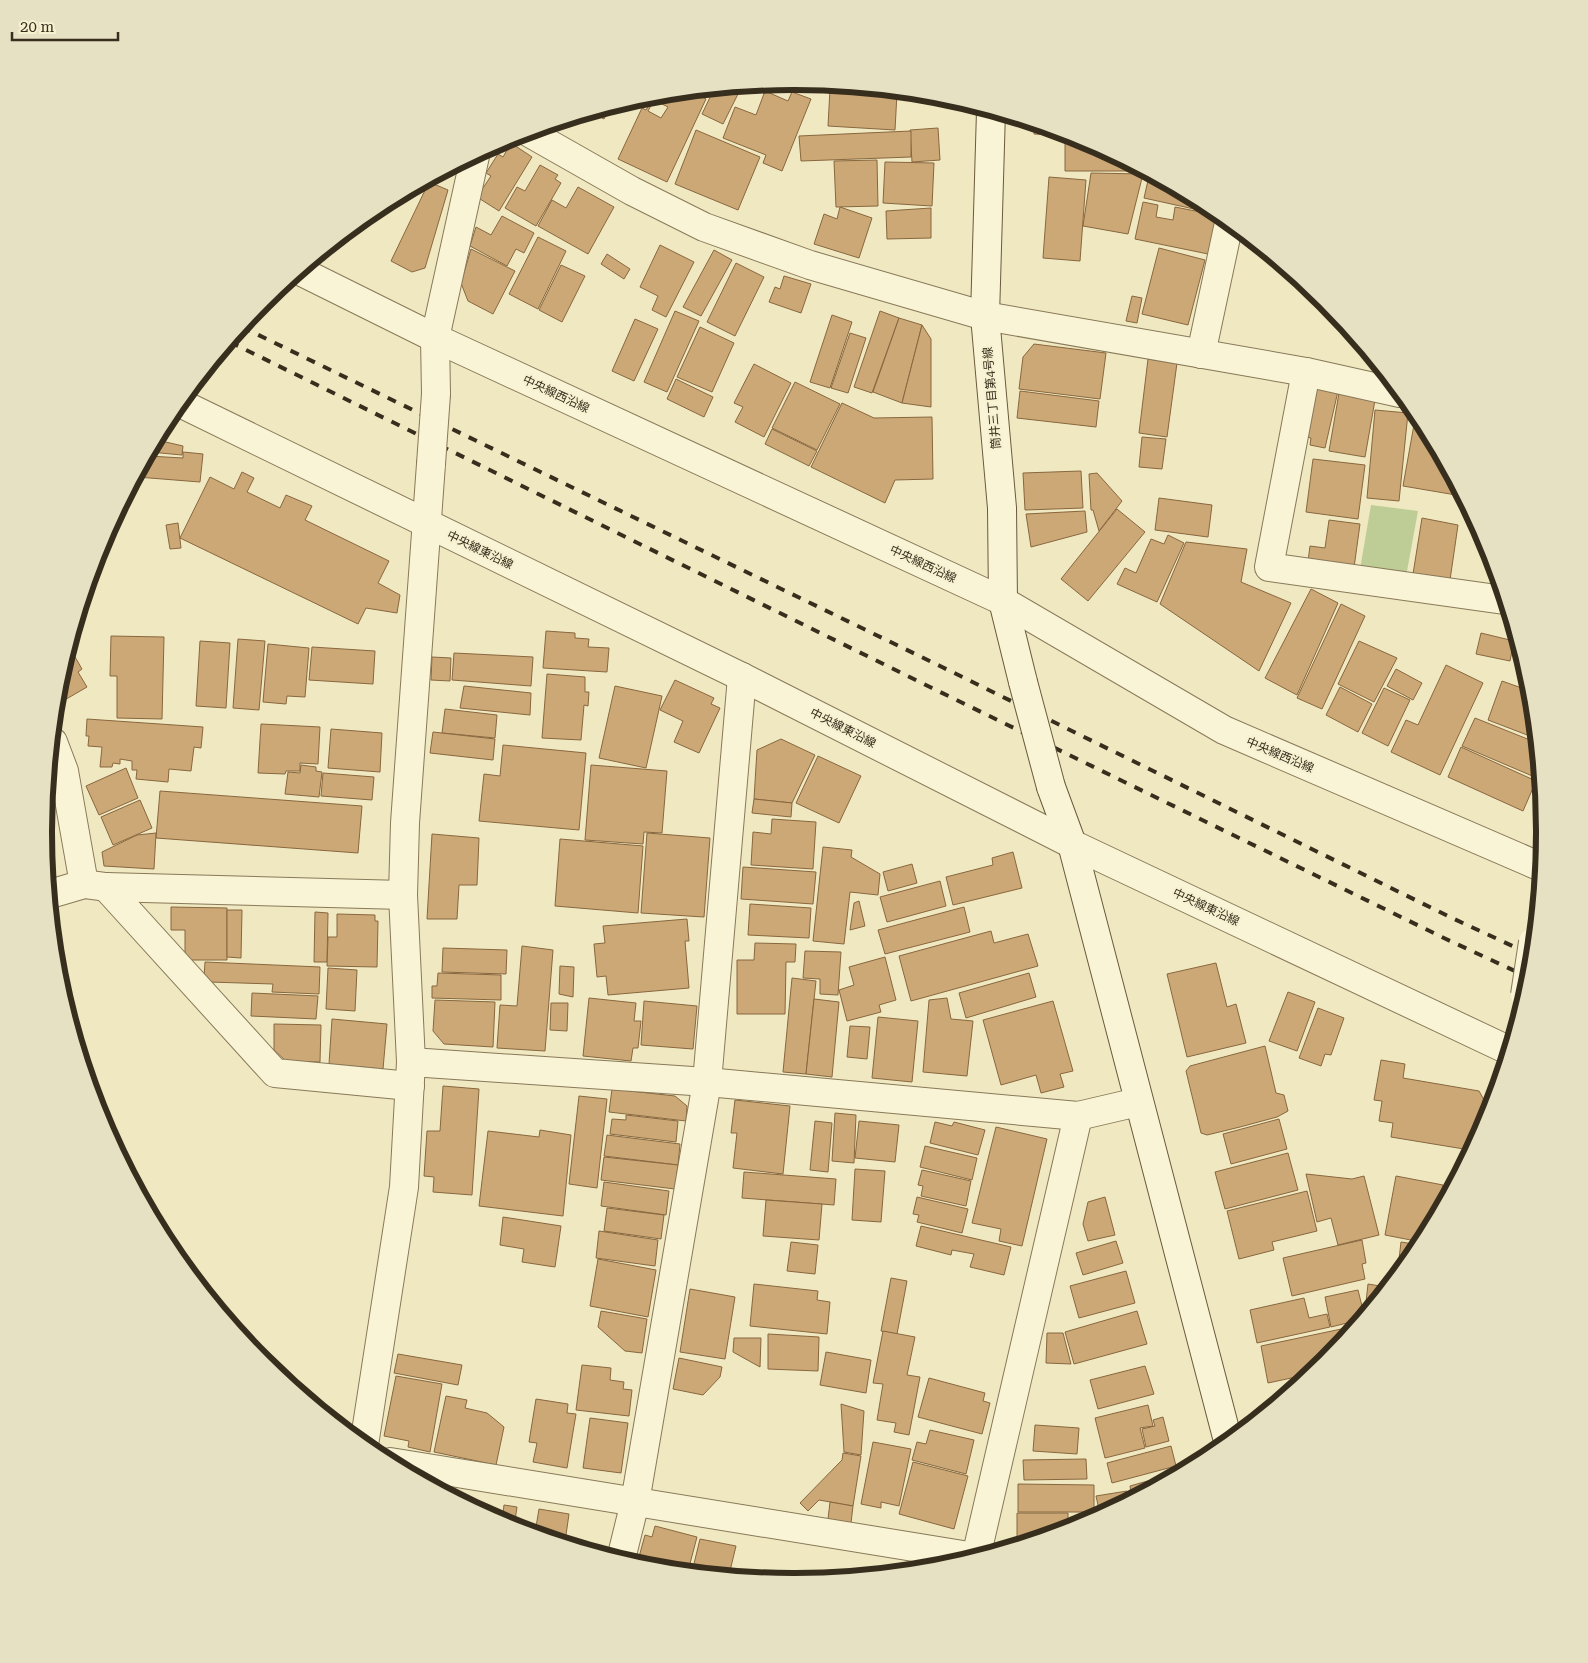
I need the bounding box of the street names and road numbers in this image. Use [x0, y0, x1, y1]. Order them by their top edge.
street label: 筒井三丁目第4号線 [981, 346, 1003, 450]
street label: 中央線西沿線 [520, 372, 592, 416]
street label: 中央線東沿線 [445, 528, 515, 572]
street label: 中央線西沿線 [887, 542, 959, 586]
street label: 中央線東沿線 [808, 705, 878, 751]
street label: 中央線西沿線 [1244, 734, 1316, 776]
street label: 中央線東沿線 [1170, 885, 1242, 929]

